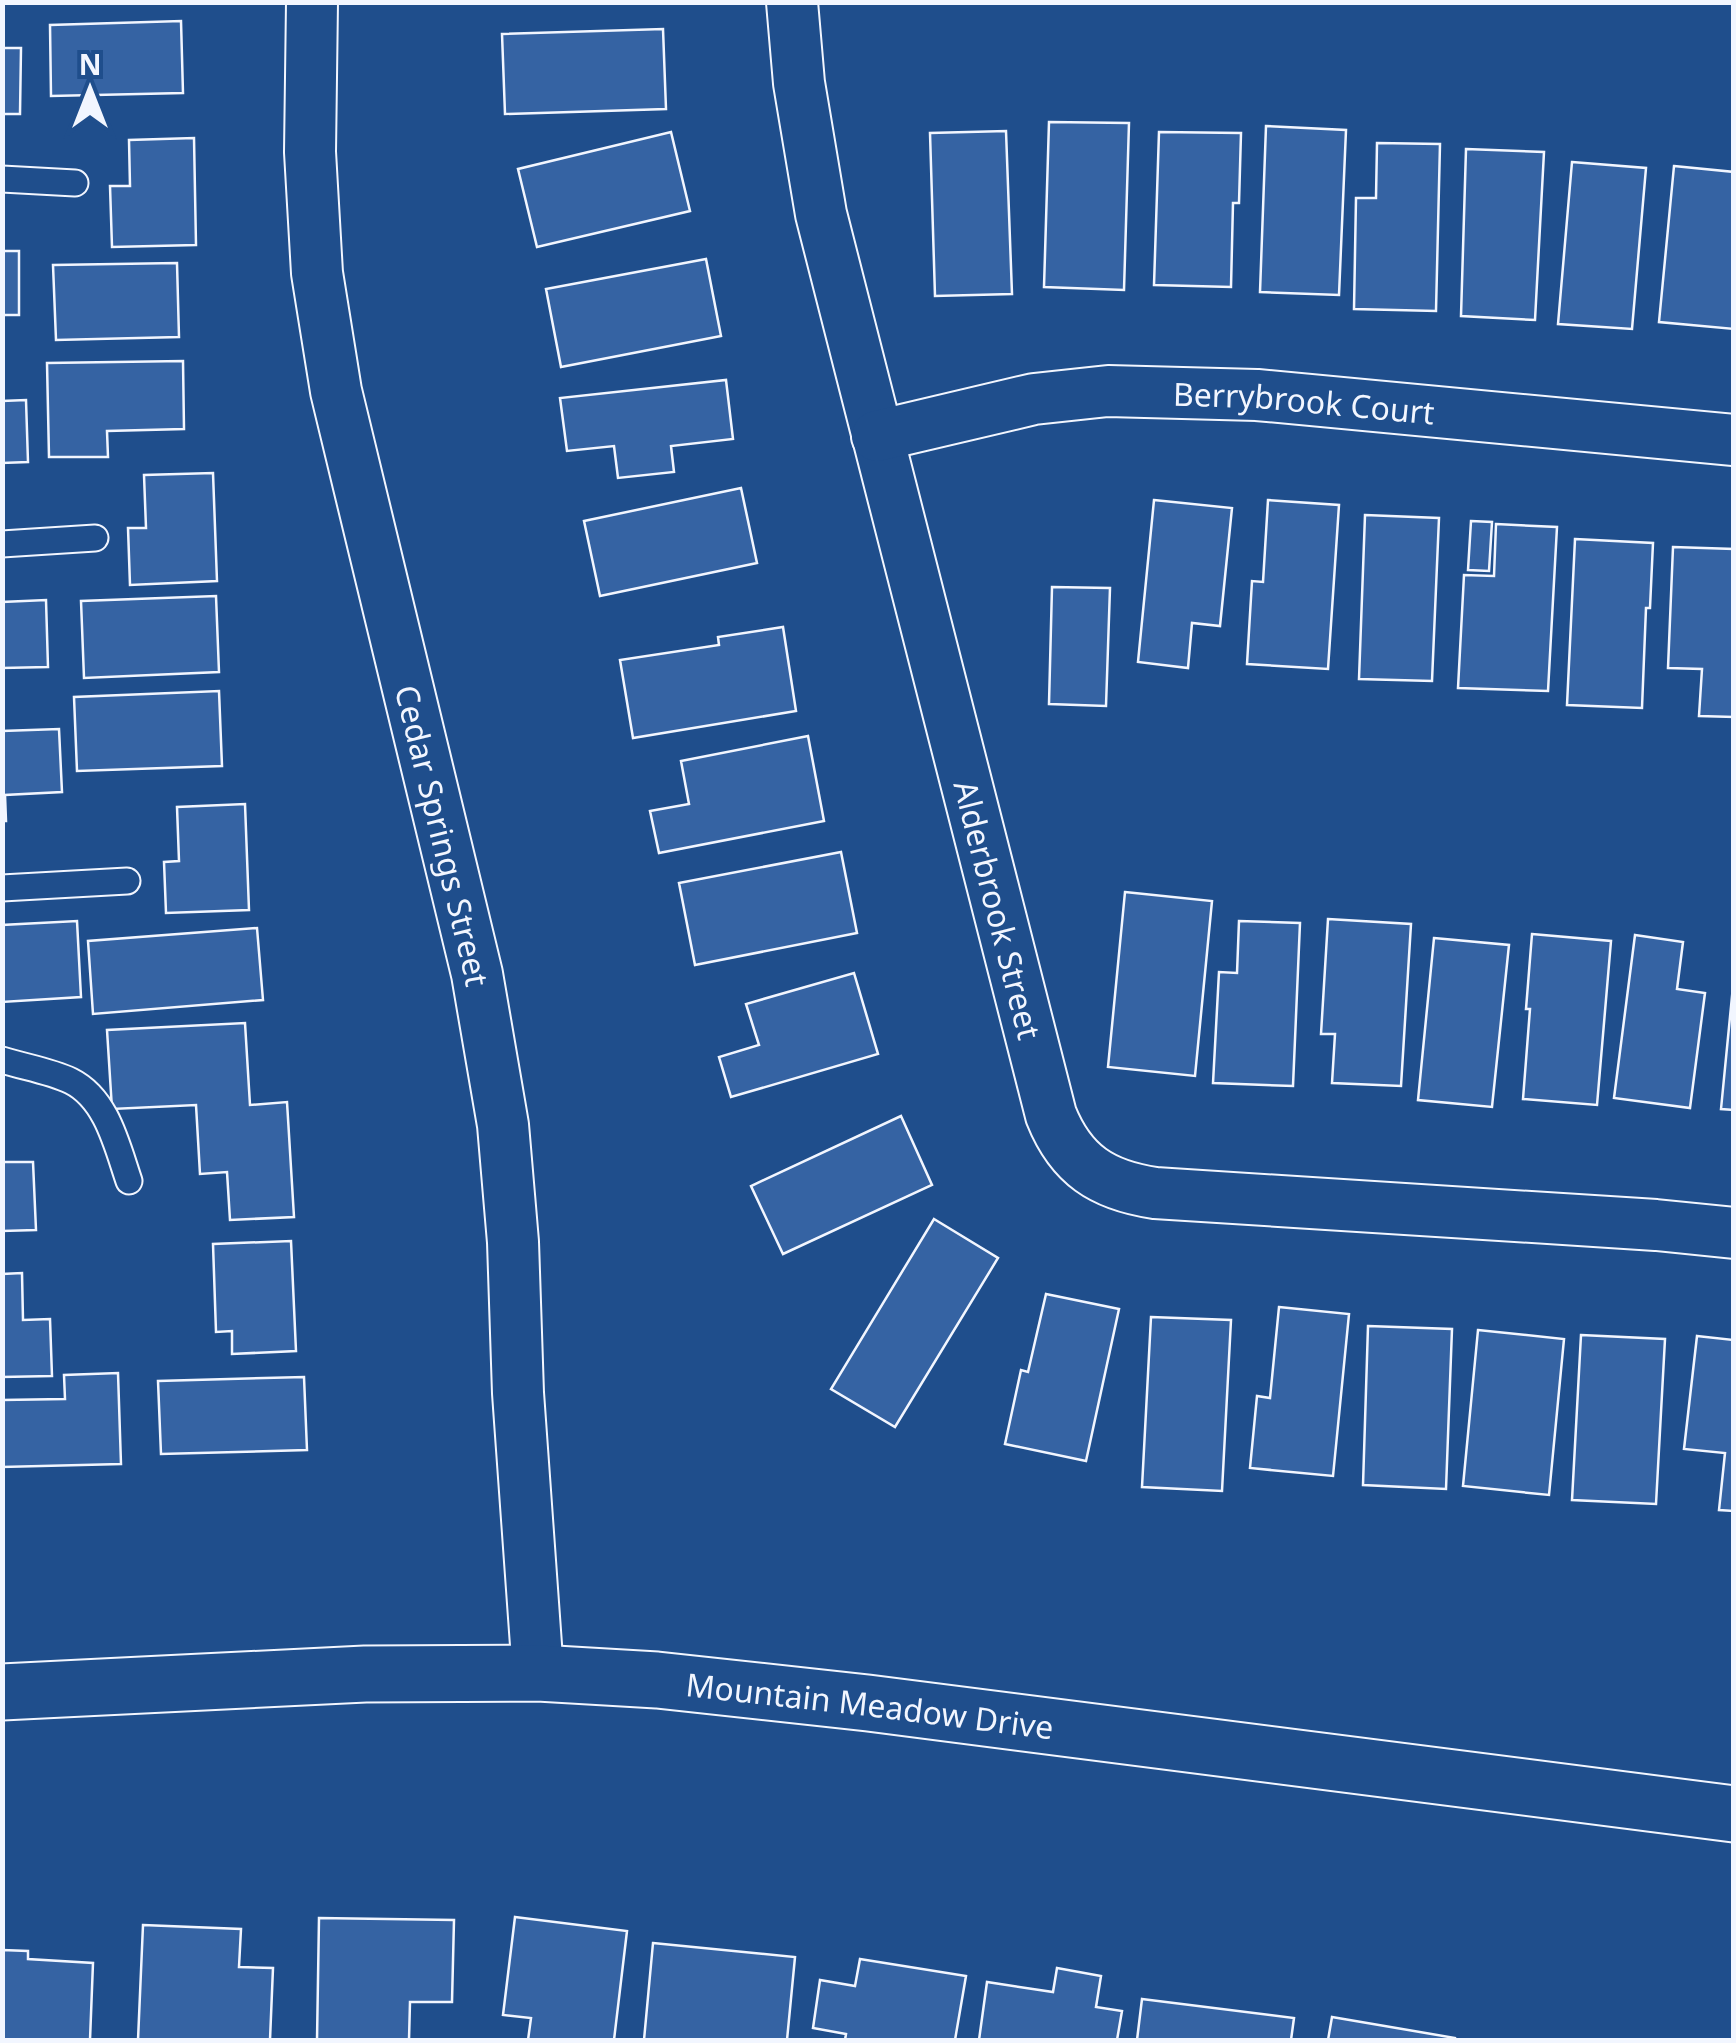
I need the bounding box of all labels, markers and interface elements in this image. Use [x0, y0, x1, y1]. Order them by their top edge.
north arrow [40, 40, 140, 140]
text: N [79, 45, 101, 83]
street label: Berrybrook Court [1173, 371, 1437, 433]
street label: Cedar Springs Street [386, 680, 500, 989]
street label: Alderbrook Street [945, 776, 1052, 1044]
street label: Mountain Meadow Drive [684, 1662, 1056, 1748]

